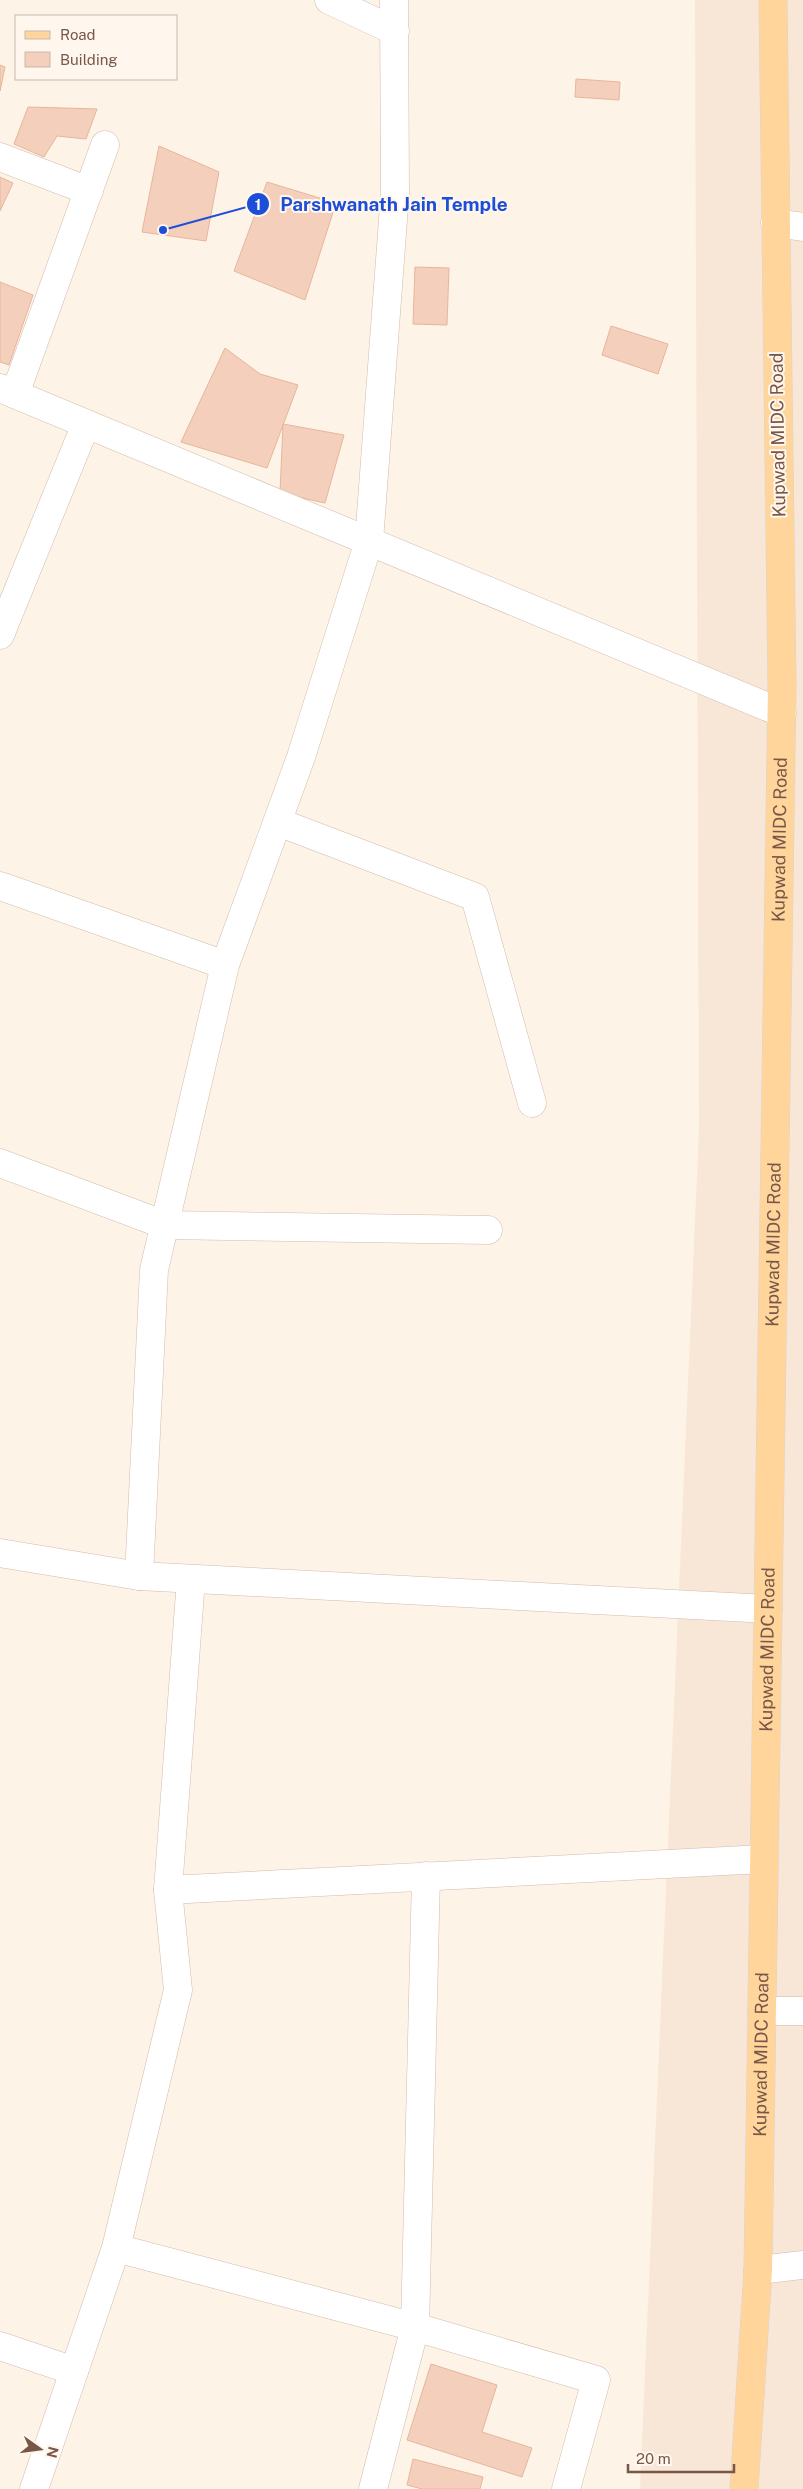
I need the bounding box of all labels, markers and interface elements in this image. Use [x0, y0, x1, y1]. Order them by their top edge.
legend [15, 15, 178, 80]
text: Road [60, 26, 96, 43]
text: Building [60, 51, 118, 68]
callout: Parshwanath Jain Temple [245, 187, 518, 221]
text: Parshwanath Jain Temple [280, 193, 508, 215]
text: 1 [255, 196, 261, 213]
street label: Kupwad MIDC Road [766, 352, 789, 518]
street label: Kupwad MIDC Road [767, 757, 791, 922]
street label: Kupwad MIDC Road [761, 1162, 785, 1327]
street label: Kupwad MIDC Road [755, 1567, 779, 1732]
street label: Kupwad MIDC Road [749, 1972, 773, 2137]
north arrow [15, 2424, 65, 2474]
scale bar [628, 2442, 734, 2474]
text: N [44, 2445, 62, 2459]
text: 20 m [636, 2450, 671, 2467]

